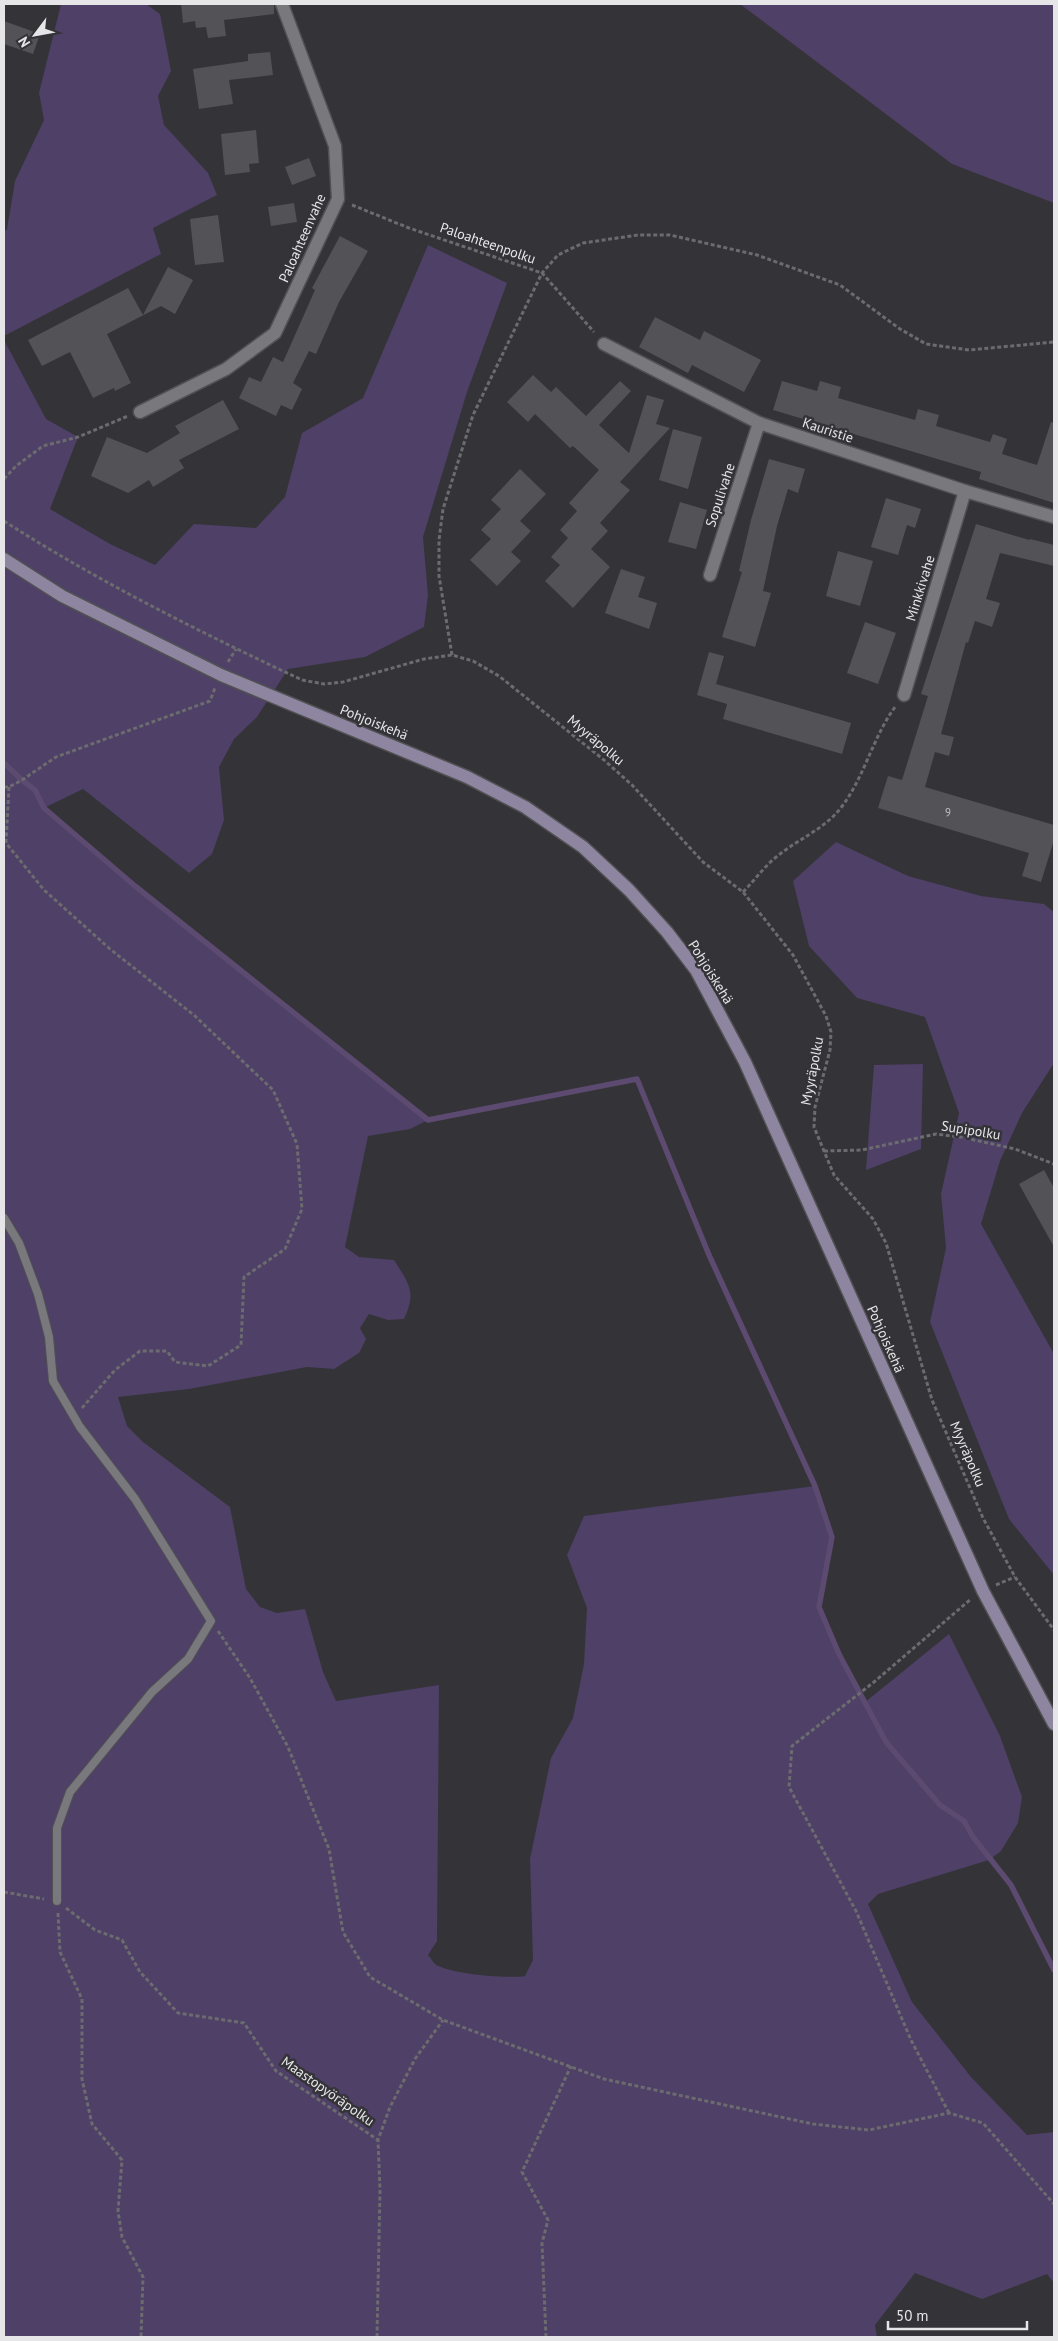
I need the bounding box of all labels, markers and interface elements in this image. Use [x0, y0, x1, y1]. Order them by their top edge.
north arrow [10, 10, 60, 60]
text: N [14, 33, 34, 51]
street label: Paloahteenvahe [274, 191, 330, 285]
street label: Paloahteenpolku [438, 218, 538, 268]
street label: Kauristie [800, 413, 856, 447]
street label: Sopulivahe [701, 461, 739, 529]
street label: Minkkivahe [901, 553, 939, 623]
street label: Pohjoiskehä [337, 700, 411, 744]
street label: Myyräpolku [564, 711, 628, 769]
house number: 9 [945, 805, 951, 819]
street label: Pohjoiskehä [684, 937, 738, 1007]
street label: Myyräpolku [797, 1035, 827, 1107]
street label: Supipolku [940, 1116, 1002, 1144]
street label: Pohjoiskehä [863, 1303, 909, 1375]
street label: Myyräpolku [946, 1419, 990, 1489]
street label: Maastopyöräpolku [278, 2052, 378, 2130]
scale bar [888, 2298, 1027, 2330]
text: 50 m [896, 2306, 929, 2325]

